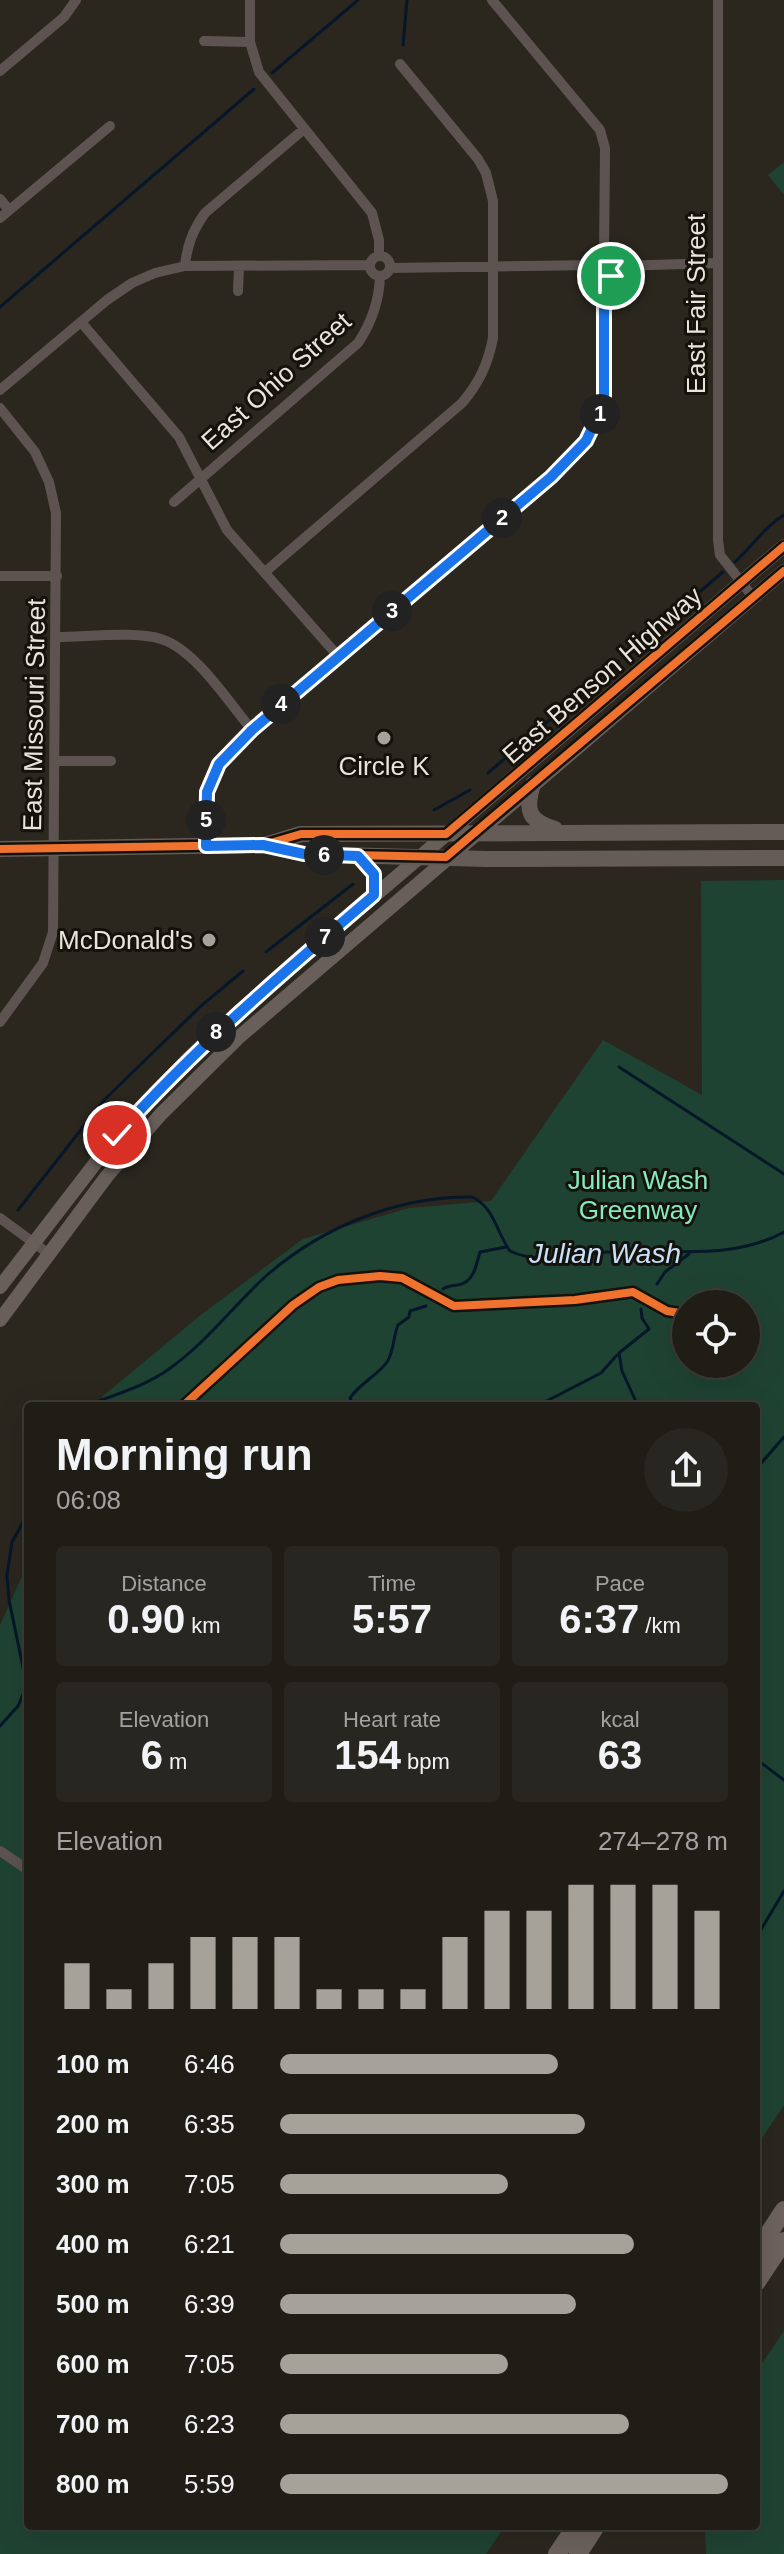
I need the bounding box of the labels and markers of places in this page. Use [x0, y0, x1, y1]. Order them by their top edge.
pin [577, 242, 645, 310]
pin: 1 [580, 394, 620, 434]
pin: 2 [482, 498, 522, 538]
pin: 3 [372, 591, 412, 631]
pin: 4 [261, 684, 301, 724]
marker: Circle K [375, 729, 393, 747]
place label: Circle K [338, 751, 430, 781]
pin: 5 [186, 800, 226, 840]
pin: 6 [304, 835, 344, 875]
pin: 7 [305, 917, 345, 957]
place label: McDonald's [58, 925, 193, 955]
marker: McDonald's [200, 931, 218, 949]
pin: 8 [196, 1012, 236, 1052]
pin [83, 1101, 151, 1169]

